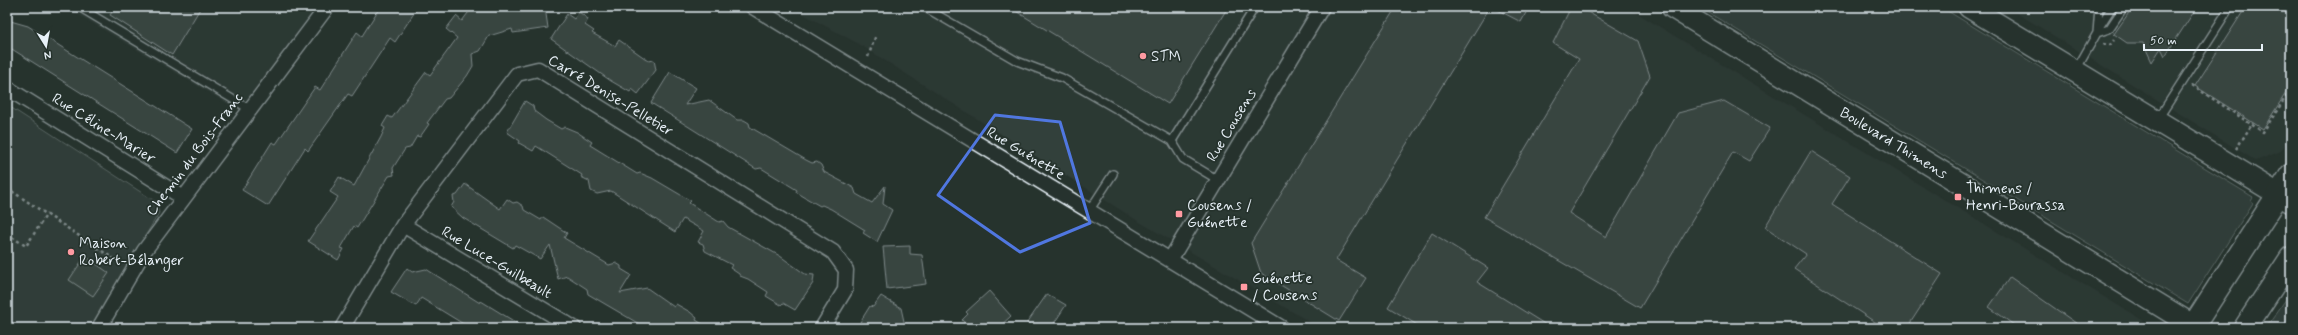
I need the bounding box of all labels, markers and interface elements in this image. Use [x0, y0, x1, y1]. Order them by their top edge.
north arrow [26, 26, 66, 66]
scale bar [2144, 26, 2262, 52]
text: 50 m [2150, 33, 2177, 49]
text: N [43, 47, 53, 62]
place label: STM [1151, 47, 1181, 67]
street label: Carré Denise-Pelletier [544, 50, 677, 141]
marker: STM [1138, 51, 1148, 61]
street label: Rue Cousens [1202, 85, 1262, 166]
street label: Rue Céline-Marier [48, 89, 159, 169]
street label: Chemin du Bois-Franc [142, 89, 248, 220]
street label: Boulevard Thimens [1836, 103, 1951, 184]
street label: Rue Guénette [982, 123, 1068, 185]
place label: Thimens / Henri-Bourassa [1966, 179, 2065, 216]
marker: Thimens / Henri-Bourassa [1953, 192, 1963, 202]
place label: Cousens / Guénette [1187, 196, 1252, 233]
marker: Cousens / Guénette [1174, 209, 1184, 219]
street label: Rue Luce-Guilbeault [437, 222, 556, 304]
place label: Maison Robert-Bélanger [79, 234, 184, 272]
marker: Maison Robert-Bélanger [66, 247, 76, 257]
place label: Guénette / Cousens [1252, 269, 1318, 306]
marker: Guénette / Cousens [1239, 282, 1249, 292]

